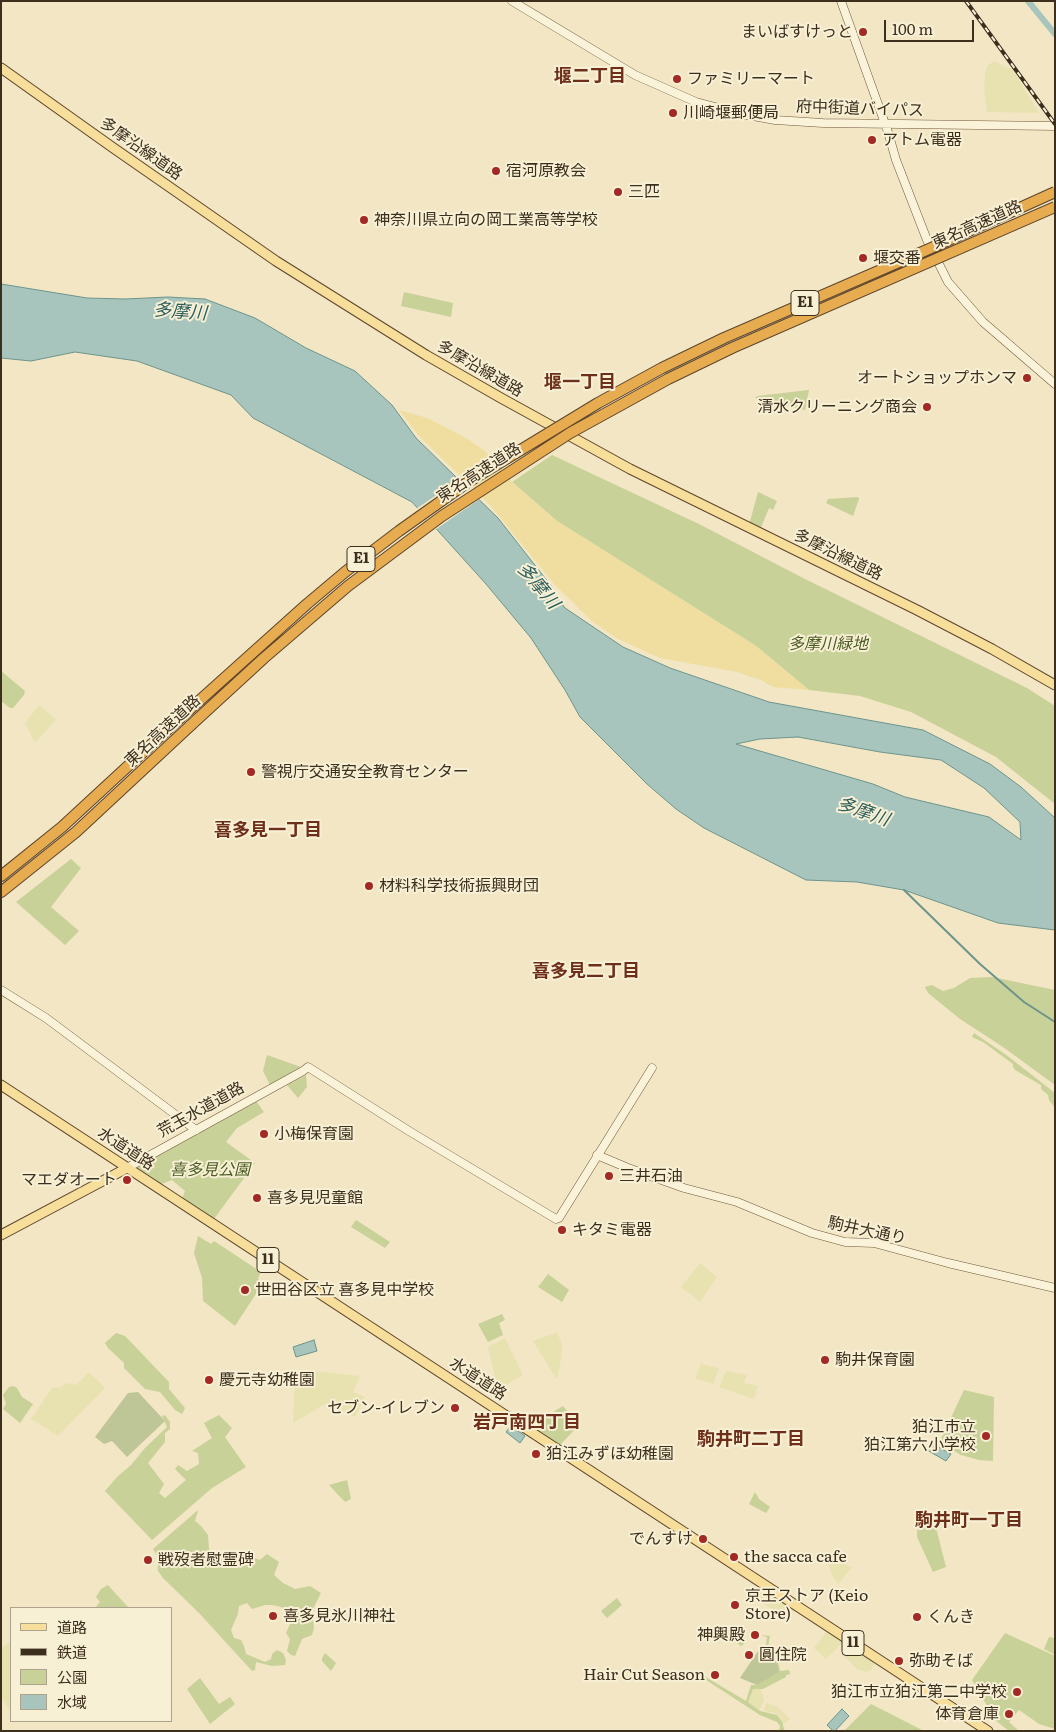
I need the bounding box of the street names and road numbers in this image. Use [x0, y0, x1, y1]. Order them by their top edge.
street label: 府中街道バイパス [796, 97, 924, 121]
street label: 多摩沿線道路 [96, 114, 186, 184]
street label: 東名高速道路 [929, 197, 1025, 253]
road number: E1 [791, 290, 819, 316]
street label: 多摩沿線道路 [434, 337, 526, 401]
street label: 東名高速道路 [434, 439, 524, 507]
street label: 多摩沿線道路 [791, 525, 885, 585]
road number: E1 [347, 546, 375, 572]
street label: 東名高速道路 [121, 691, 205, 771]
street label: 荒玉水道道路 [154, 1078, 248, 1142]
street label: 水道道路 [94, 1124, 158, 1174]
street label: 駒井大通り [826, 1213, 908, 1249]
road number: 11 [257, 1248, 279, 1272]
street label: 水道道路 [446, 1354, 510, 1404]
road number: 11 [842, 1630, 864, 1656]

